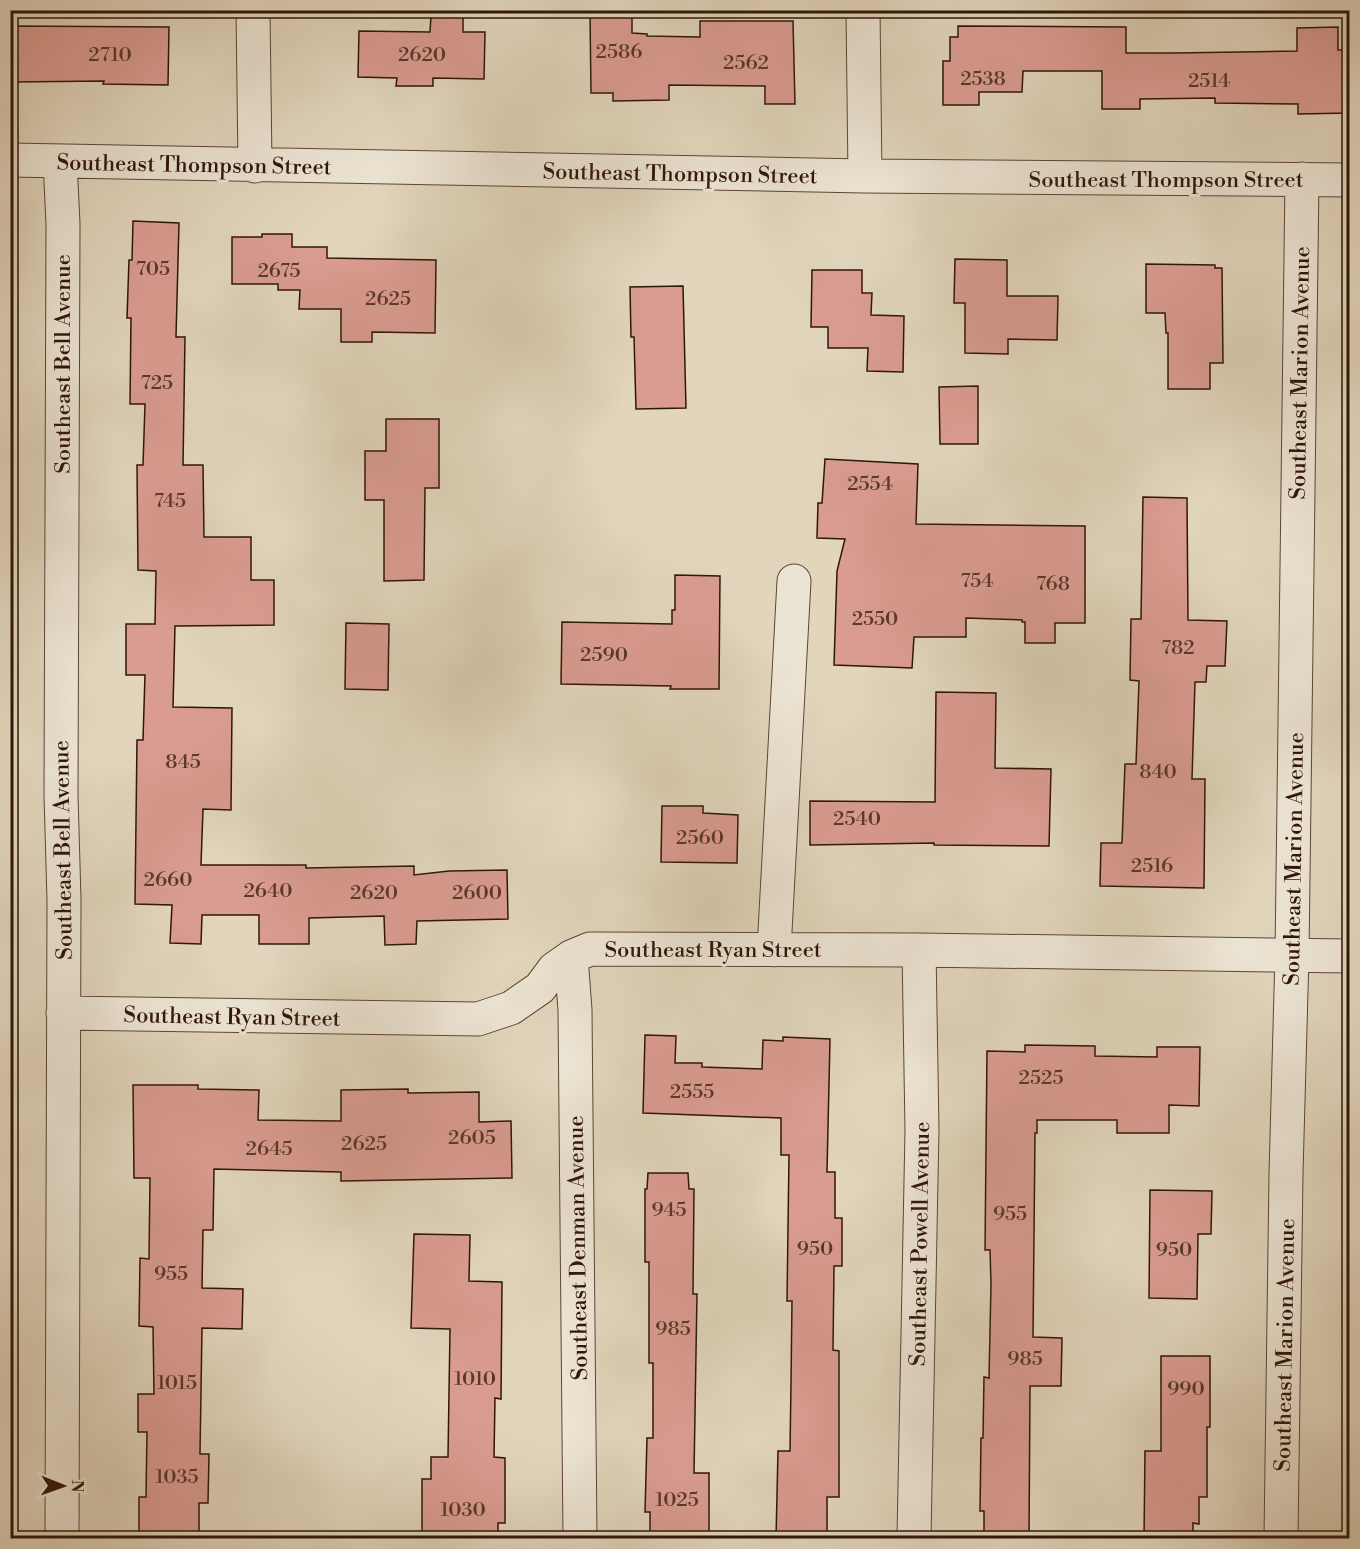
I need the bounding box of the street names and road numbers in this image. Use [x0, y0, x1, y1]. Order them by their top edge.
street label: Southeast Thompson Street [56, 150, 332, 181]
street label: Southeast Thompson Street [542, 159, 818, 190]
street label: Southeast Thompson Street [1029, 167, 1304, 194]
street label: Southeast Marion Avenue [1285, 246, 1316, 500]
street label: Southeast Bell Avenue [50, 254, 77, 474]
street label: Southeast Marion Avenue [1279, 732, 1310, 986]
street label: Southeast Bell Avenue [48, 740, 79, 960]
street label: Southeast Ryan Street [604, 937, 822, 964]
street label: Southeast Ryan Street [123, 1002, 341, 1033]
street label: Southeast Denman Avenue [563, 1115, 594, 1381]
street label: Southeast Powell Avenue [905, 1121, 936, 1367]
street label: Southeast Marion Avenue [1270, 1218, 1301, 1472]

